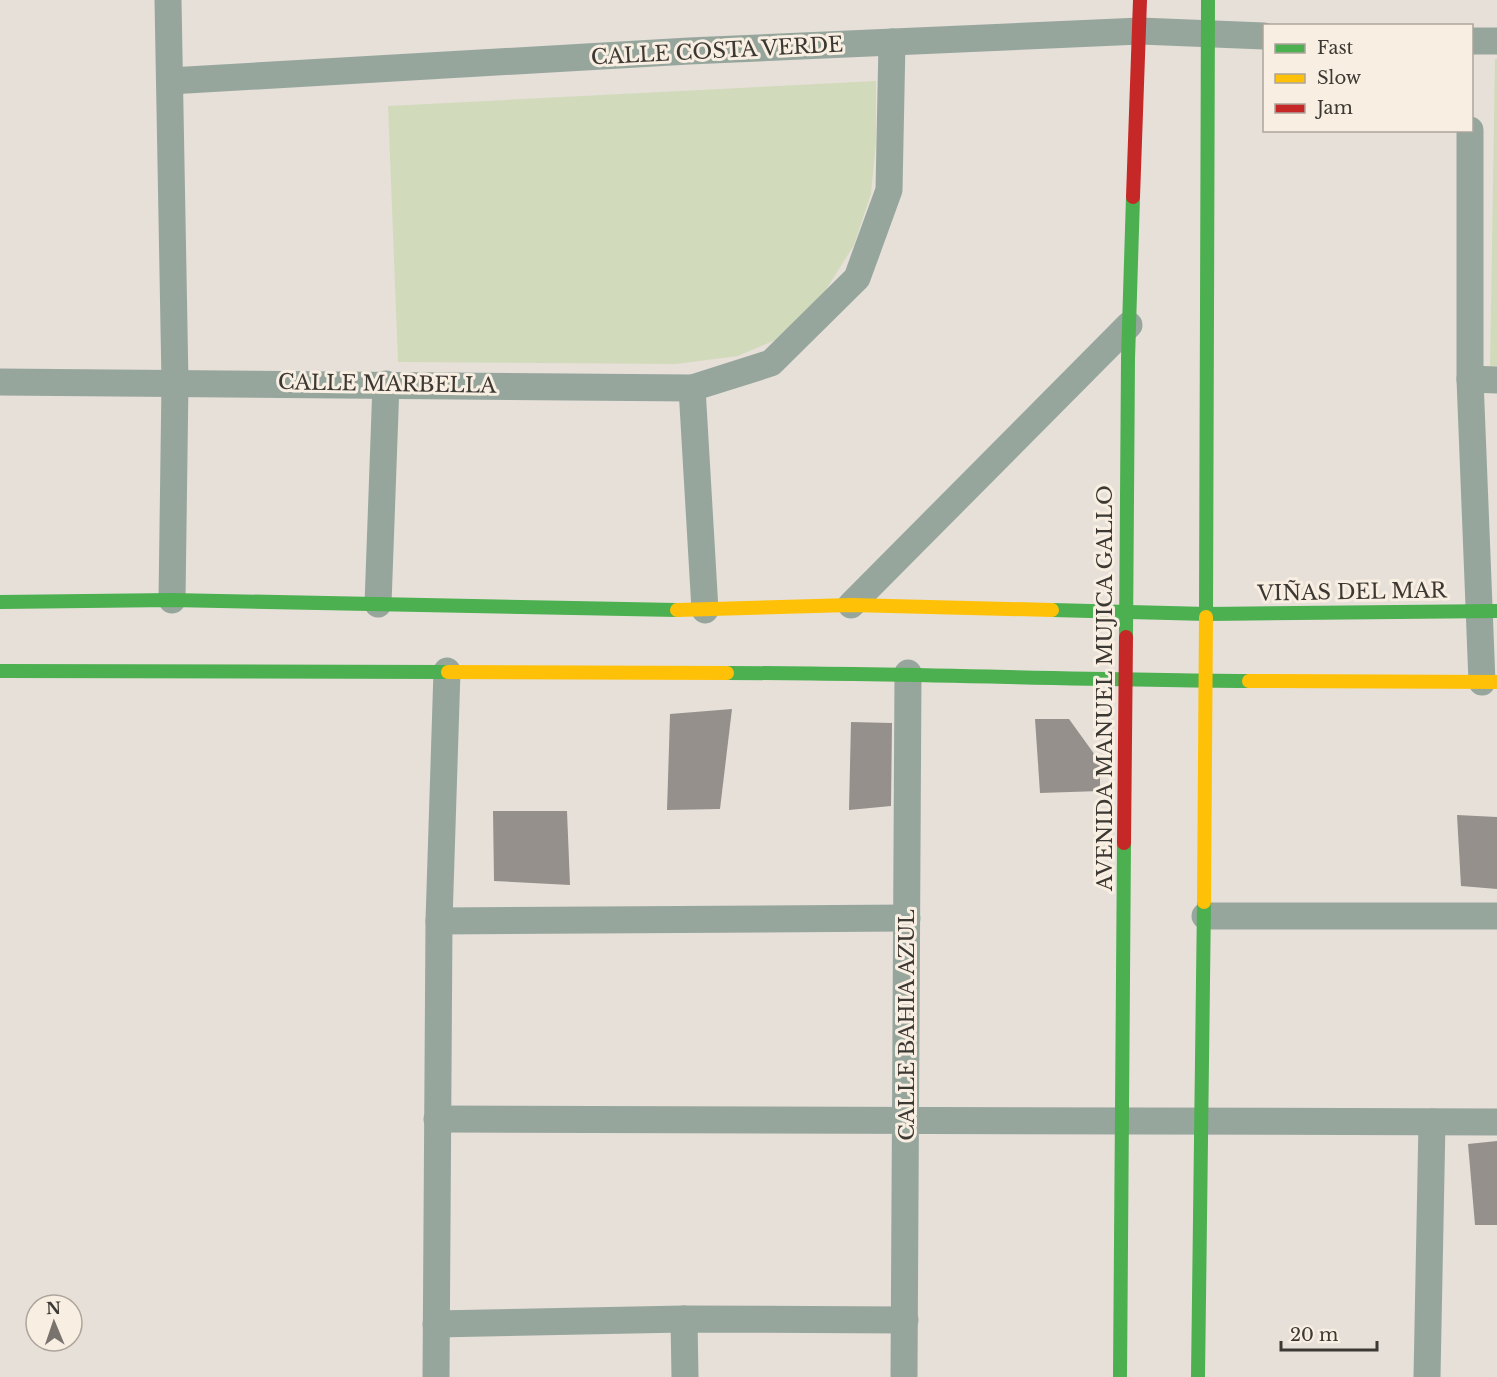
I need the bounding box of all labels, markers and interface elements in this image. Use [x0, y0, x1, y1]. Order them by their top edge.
legend [1263, 24, 1473, 132]
street label: CALLE COSTA VERDE [590, 31, 844, 71]
text: Fast [1317, 37, 1354, 59]
text: Slow [1317, 67, 1362, 89]
text: Jam [1315, 97, 1353, 119]
street label: CALLE MARBELLA [278, 369, 497, 399]
street label: AVENIDA MANUEL MUJICA GALLO [1092, 485, 1118, 892]
street label: VIÑAS DEL MAR [1256, 577, 1448, 607]
street label: CALLE BAHIA AZUL [894, 909, 920, 1141]
north arrow [24, 1293, 84, 1353]
text: N [46, 1298, 61, 1318]
scale bar [1281, 1314, 1377, 1352]
text: 20 m [1290, 1324, 1338, 1346]

